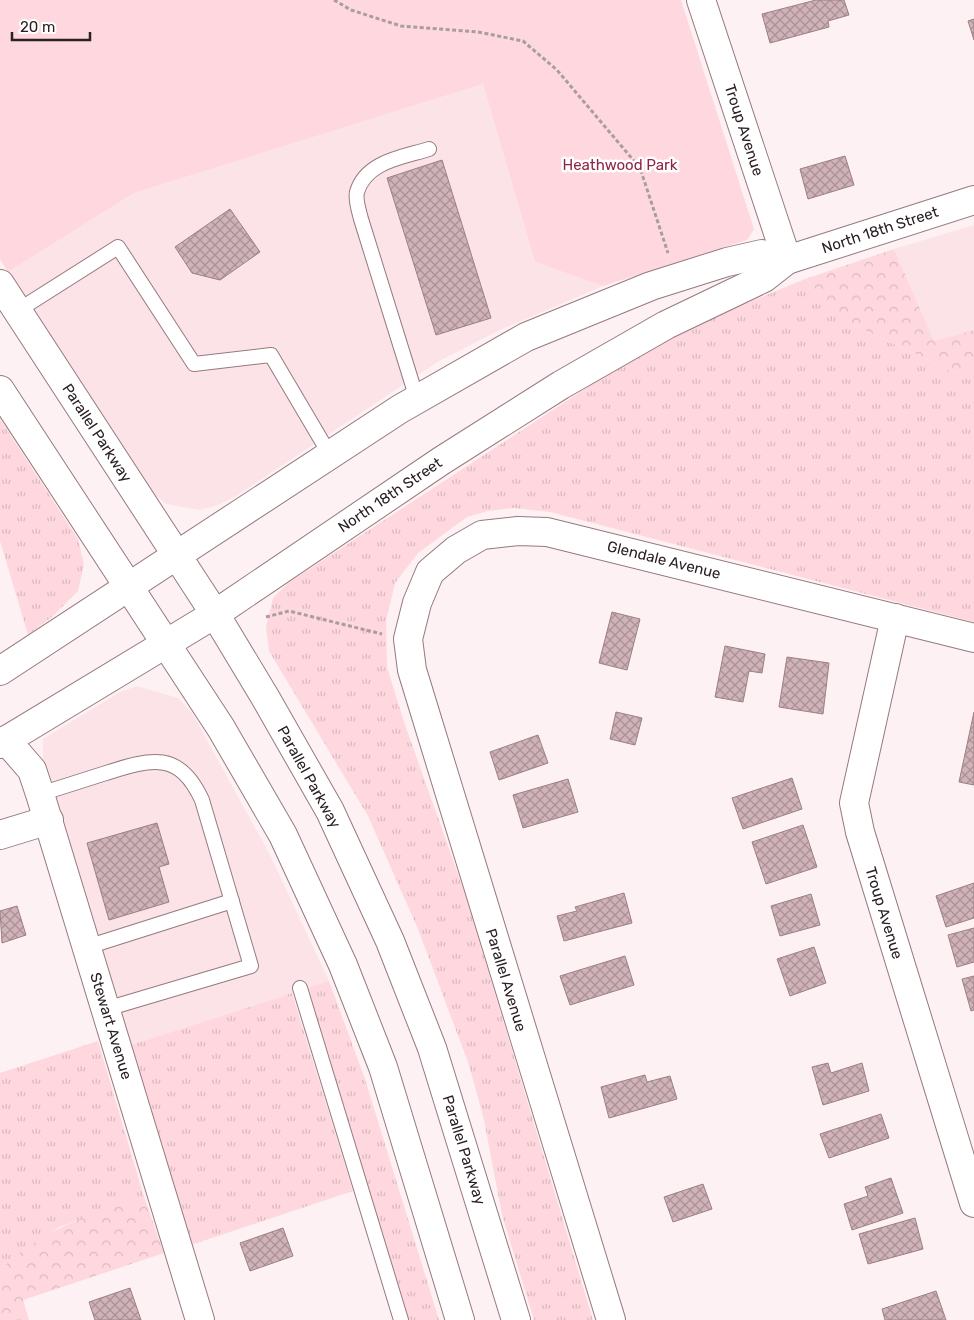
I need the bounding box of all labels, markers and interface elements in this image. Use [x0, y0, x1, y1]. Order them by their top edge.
scale bar [12, 10, 90, 42]
text: 20 m [20, 18, 55, 36]
street label: Troup Avenue [721, 82, 767, 178]
park label: Heathwood Park [562, 156, 678, 174]
street label: North 18th Street [819, 203, 941, 257]
street label: Parallel Parkway [58, 380, 136, 486]
street label: North 18th Street [335, 454, 445, 536]
street label: Glendale Avenue [605, 537, 723, 583]
street label: Parallel Parkway [273, 723, 345, 831]
street label: Troup Avenue [861, 865, 907, 961]
street label: Parallel Avenue [482, 926, 530, 1034]
street label: Stewart Avenue [86, 970, 136, 1082]
street label: Parallel Parkway [439, 1093, 489, 1207]

